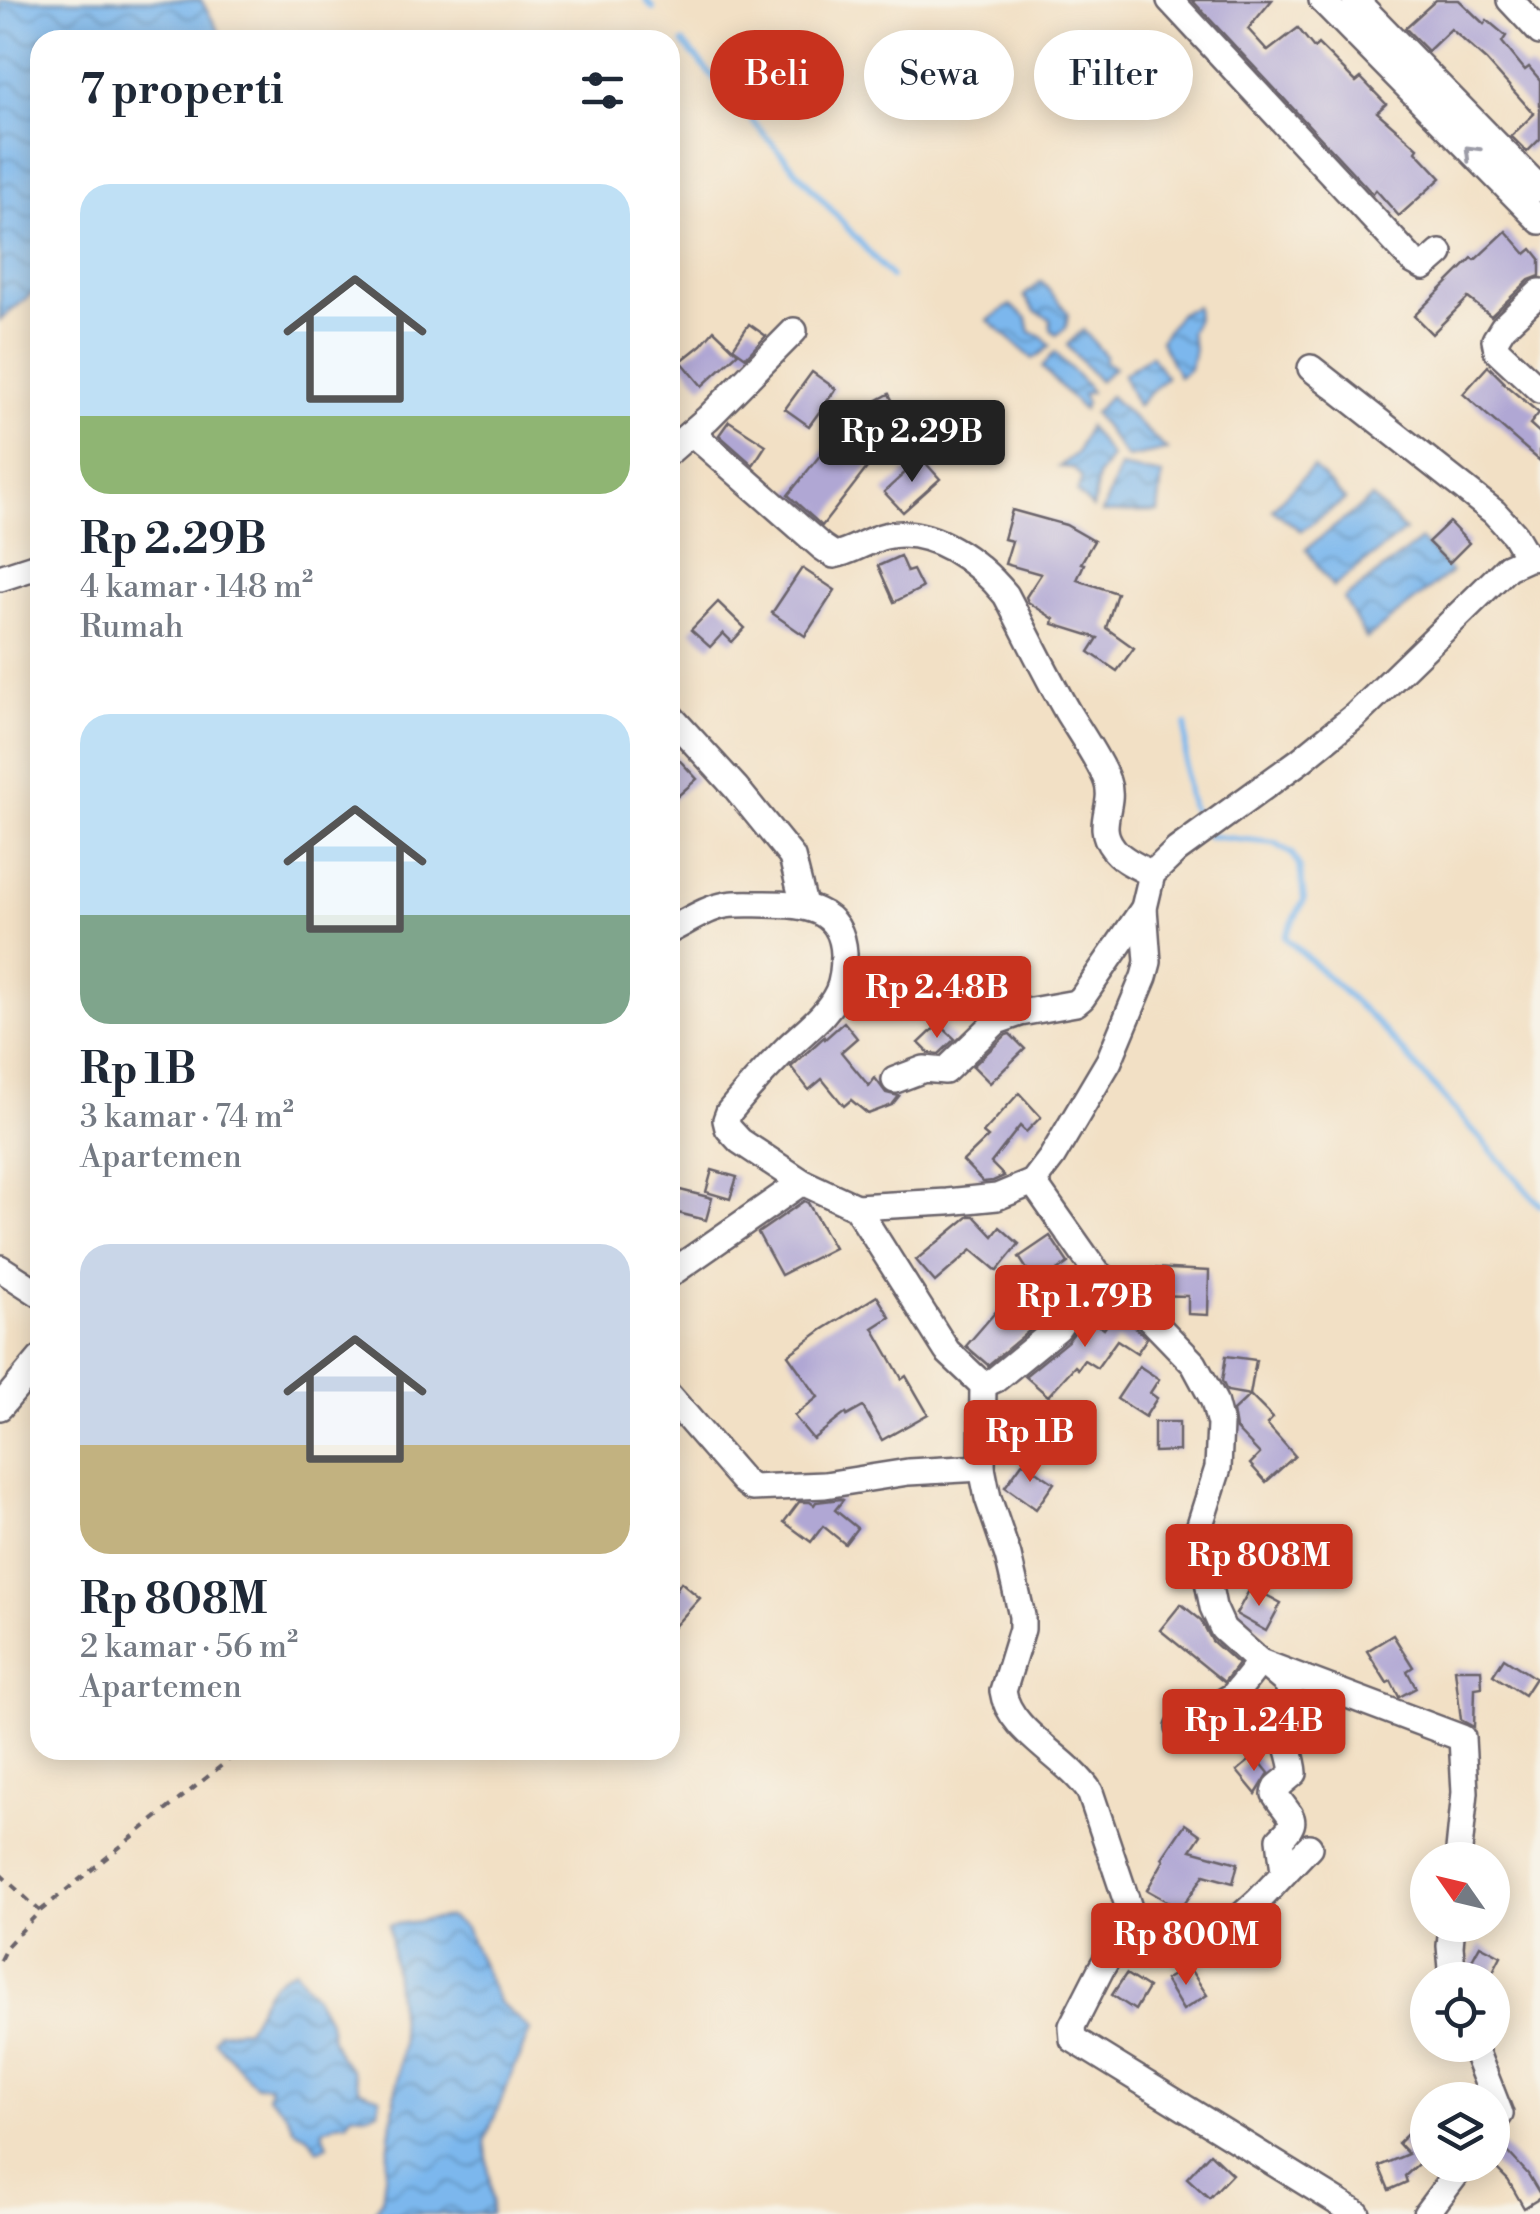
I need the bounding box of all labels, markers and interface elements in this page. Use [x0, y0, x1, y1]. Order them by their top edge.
chip: Beli [710, 30, 844, 120]
chip: Sewa [864, 30, 1014, 120]
chip: Filter [1034, 30, 1193, 120]
icon: filters [575, 63, 630, 118]
text: 7 properti [80, 64, 284, 117]
one-way arrow [1465, 146, 1483, 164]
icon: home [265, 249, 445, 429]
pin: Rp 2.29B [809, 400, 1015, 485]
text: Rp 2.29B [841, 412, 983, 452]
text: Rp 2.29B [80, 514, 266, 567]
text: 4 kamar · 148 m² [80, 567, 313, 607]
text: Rumah [80, 607, 184, 647]
icon: home [265, 779, 445, 959]
pin: Rp 2.48B [834, 956, 1040, 1041]
text: Rp 2.48B [865, 968, 1009, 1008]
text: Rp 1B [80, 1044, 196, 1097]
text: 3 kamar · 74 m² [80, 1097, 294, 1137]
text: Apartemen [80, 1137, 242, 1177]
pin: Rp 1.79B [982, 1265, 1188, 1350]
text: Rp 1.79B [1017, 1277, 1153, 1317]
icon: home [265, 1309, 445, 1489]
pin: Rp 1B [960, 1400, 1100, 1485]
text: Rp 1B [986, 1412, 1074, 1452]
pin: Rp 808M [1167, 1524, 1351, 1609]
text: Rp 808M [1188, 1536, 1330, 1576]
text: Rp 808M [80, 1574, 267, 1627]
text: 2 kamar · 56 m² [80, 1627, 298, 1667]
text: Apartemen [80, 1667, 242, 1707]
pin: Rp 1.24B [1151, 1689, 1357, 1774]
text: Rp 1.24B [1184, 1701, 1324, 1741]
north arrow [1410, 1842, 1510, 1942]
map controls [1410, 1842, 1510, 2182]
pin: Rp 800M [1094, 1903, 1278, 1988]
text: Rp 800M [1113, 1915, 1259, 1955]
button: locate [1410, 1962, 1510, 2062]
button: layers [1410, 2082, 1510, 2182]

